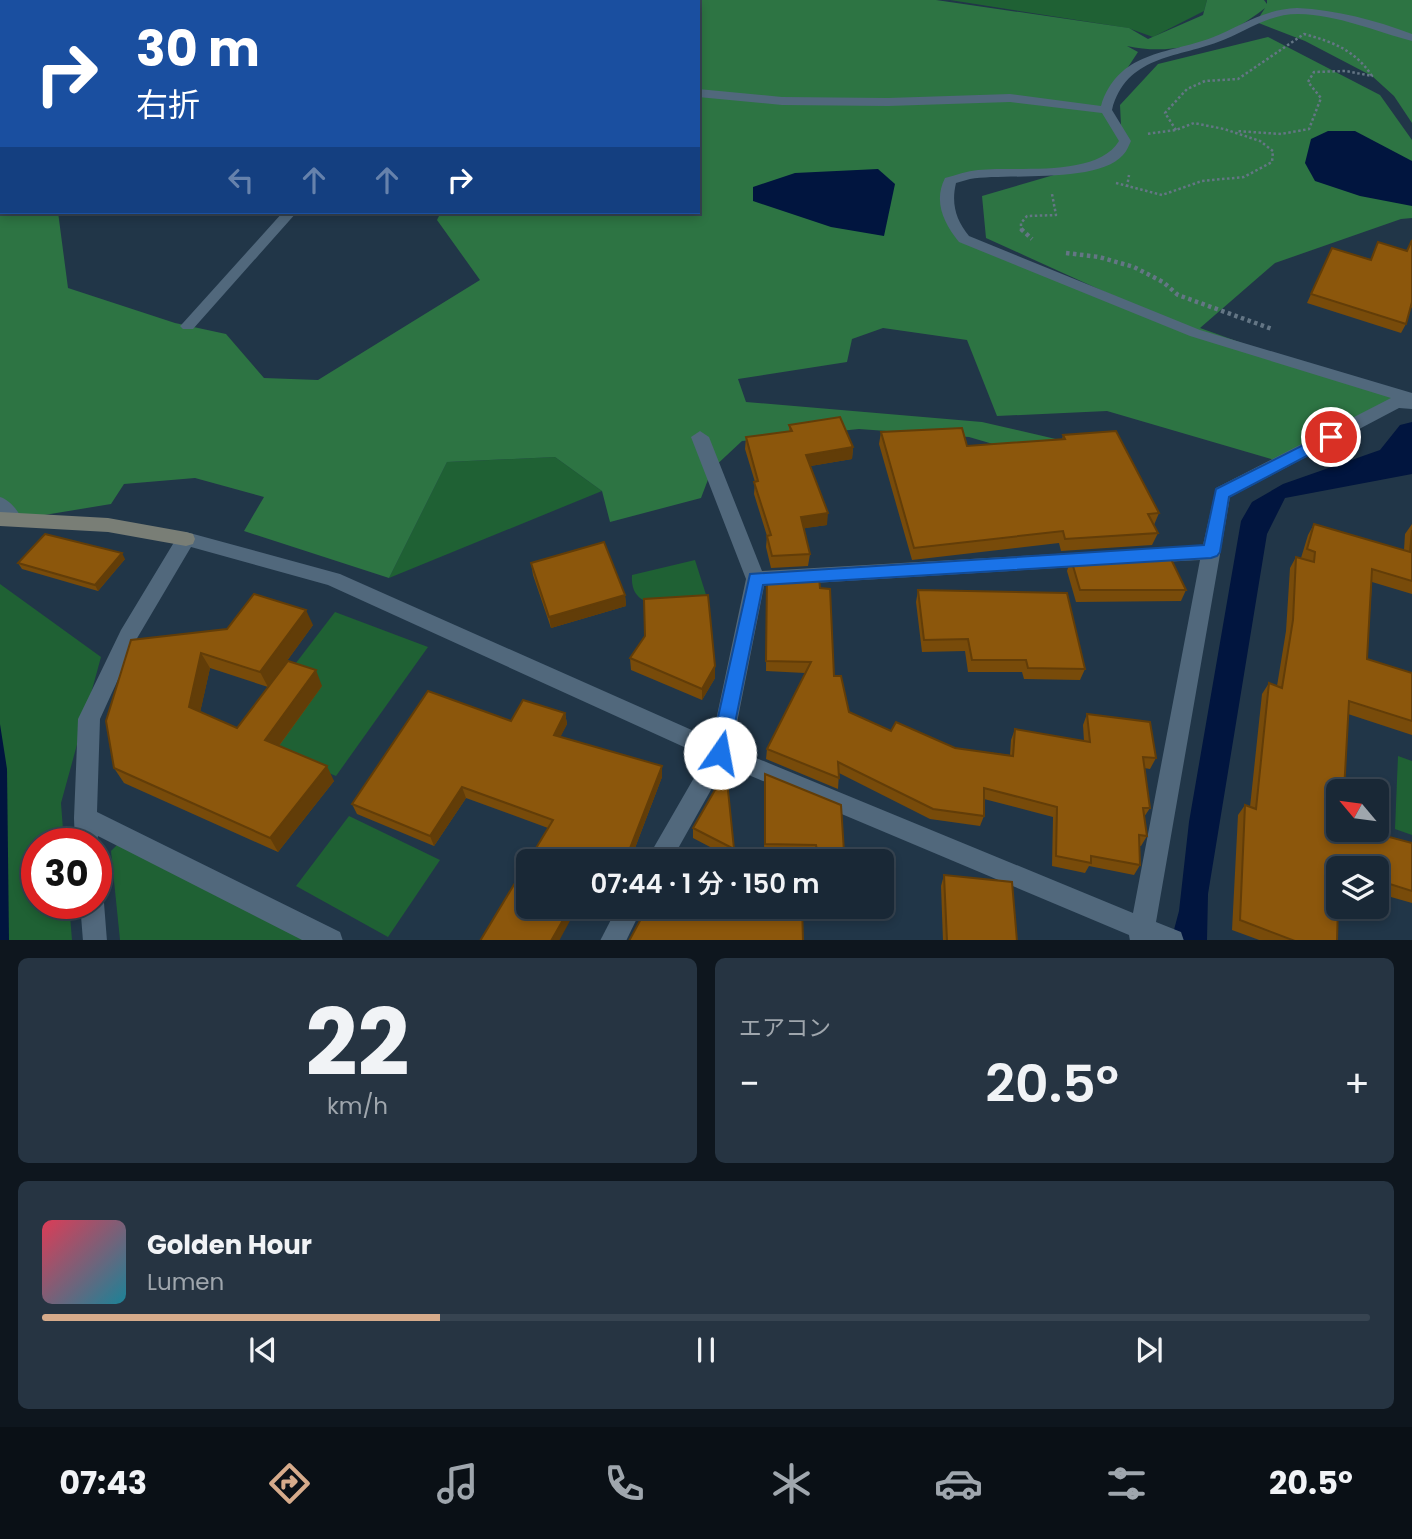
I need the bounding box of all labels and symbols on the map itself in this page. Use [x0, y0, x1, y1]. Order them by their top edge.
pin [1301, 407, 1361, 467]
position arrow [683, 716, 757, 790]
north arrow [1326, 779, 1390, 842]
speed limit sign: 30 [21, 828, 112, 919]

